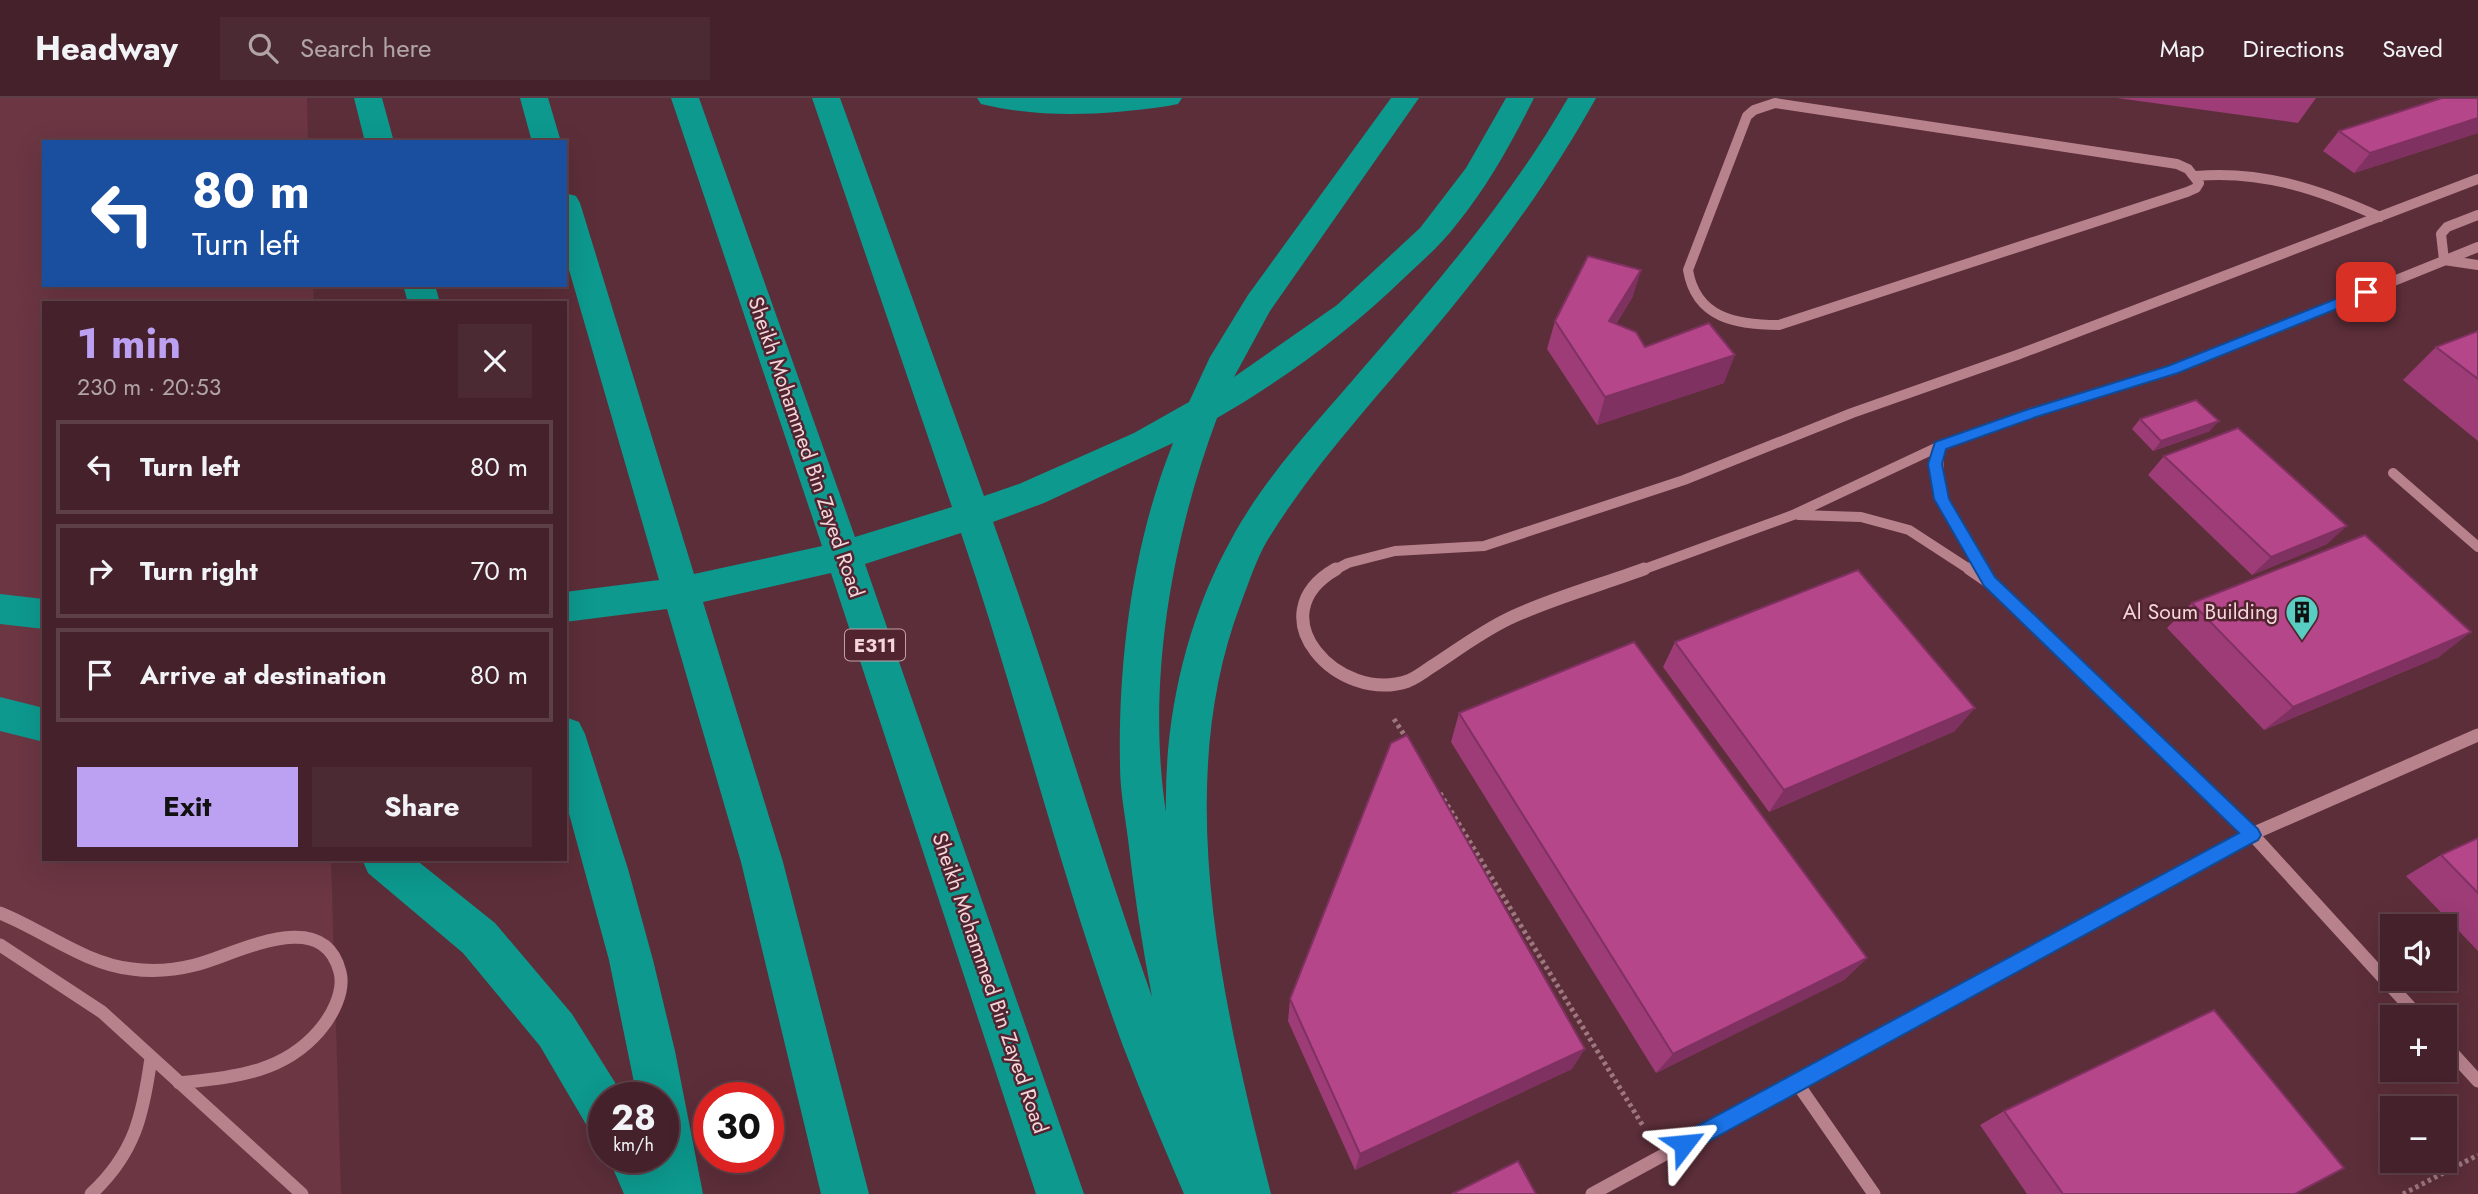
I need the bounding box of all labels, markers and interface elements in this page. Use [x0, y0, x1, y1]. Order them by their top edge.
search box [220, 17, 710, 80]
text: Headway [35, 25, 178, 72]
icon: search [244, 29, 282, 67]
text: Search here [300, 29, 431, 67]
text: Map [2160, 31, 2205, 66]
text: Directions [2243, 31, 2344, 66]
text: Saved [2382, 31, 2443, 66]
text: 80 m [192, 156, 310, 226]
icon: left [77, 168, 168, 259]
text: Turn left [192, 221, 299, 267]
pin [2336, 262, 2396, 322]
icon: arrive [2347, 273, 2385, 311]
street label: Sheikh Mohammed Bin Zayed Road [740, 293, 872, 601]
text: 1 min [77, 313, 181, 374]
button: close [458, 324, 532, 398]
text: 230 m · 20:53 [77, 370, 221, 404]
icon: left [81, 448, 119, 486]
text: Turn left [140, 448, 240, 486]
text: 80 m [470, 448, 528, 486]
icon: right [81, 552, 119, 590]
text: Turn right [140, 552, 258, 590]
text: 70 m [471, 552, 528, 590]
building icon: Al Soum Building [2283, 593, 2321, 642]
place label: Al Soum Building [2123, 597, 2278, 627]
road number: E311 [845, 630, 905, 660]
icon: arrive [81, 656, 119, 694]
text: Arrive at destination [140, 656, 387, 694]
text: 80 m [470, 656, 528, 694]
button: Exit [77, 767, 298, 847]
button: Share [312, 767, 532, 847]
street label: Sheikh Mohammed Bin Zayed Road [924, 829, 1056, 1137]
map controls [2380, 914, 2457, 1173]
button: sound [2380, 914, 2457, 991]
button: + [2380, 1005, 2457, 1082]
speed limit sign: 30 [693, 1082, 784, 1173]
text: 28 [611, 1093, 656, 1143]
button: − [2380, 1096, 2457, 1173]
position arrow [1647, 1107, 1721, 1181]
text: km/h [613, 1132, 654, 1158]

